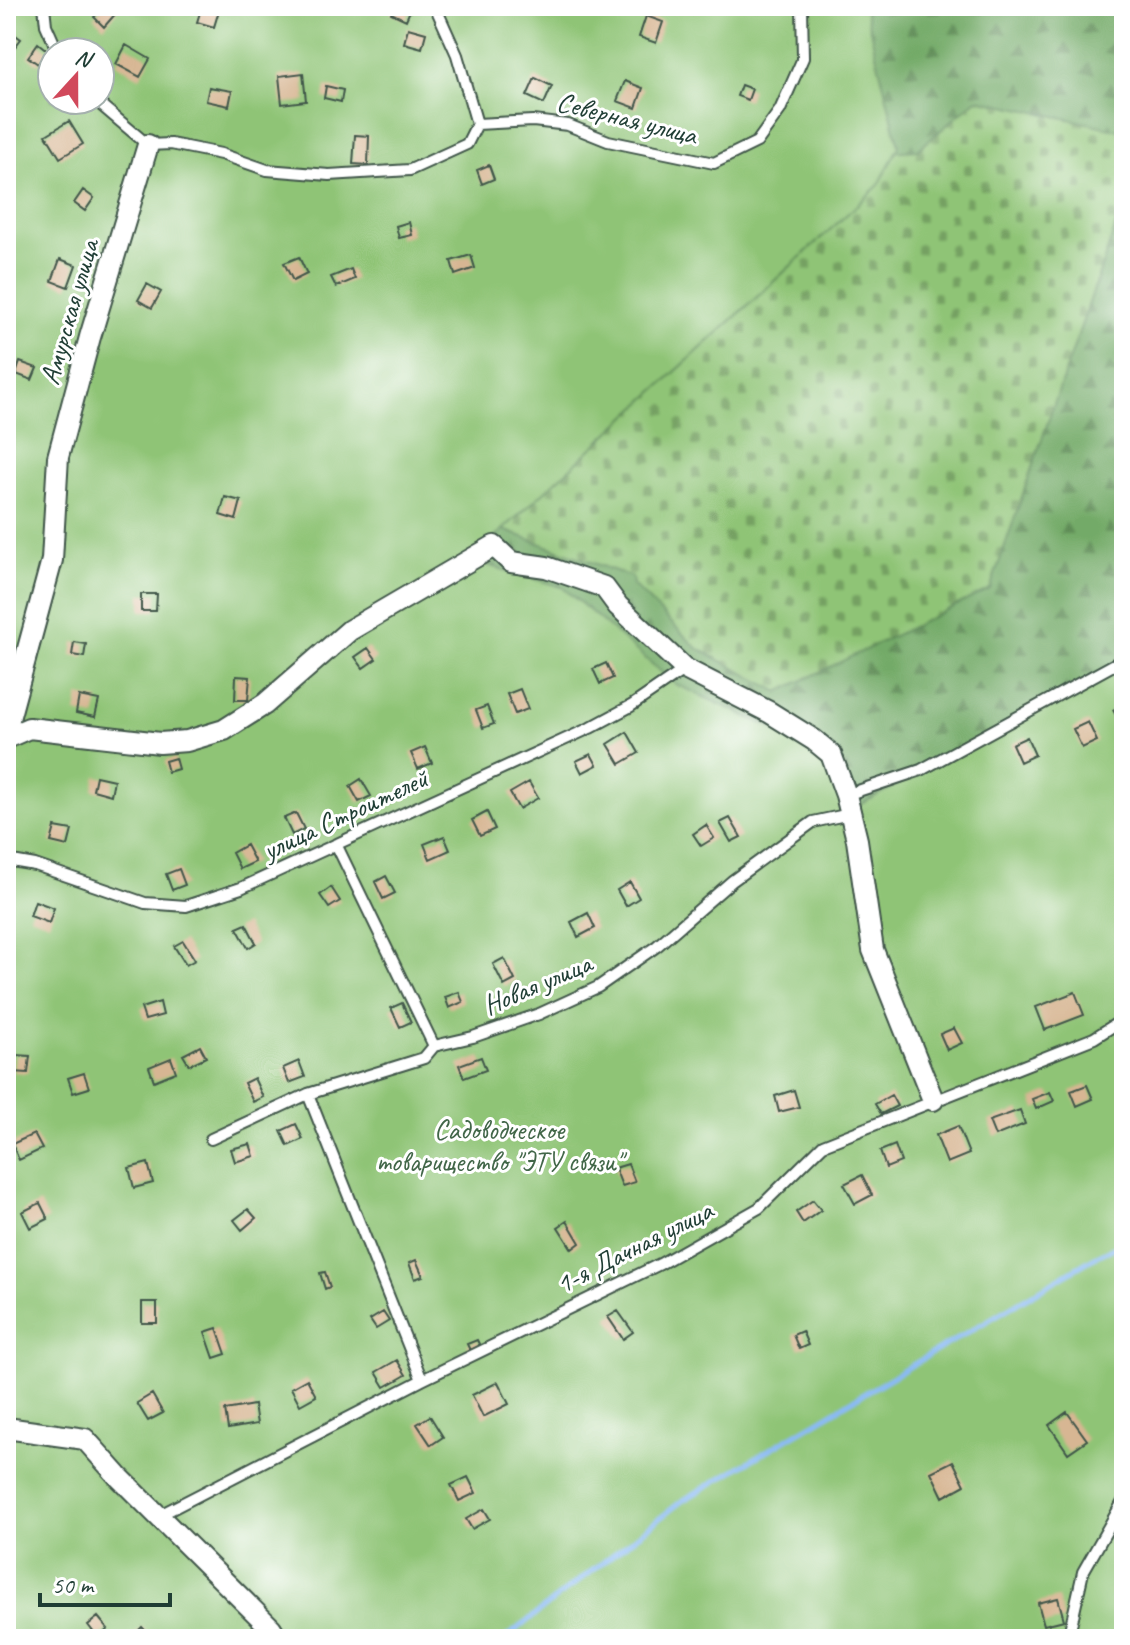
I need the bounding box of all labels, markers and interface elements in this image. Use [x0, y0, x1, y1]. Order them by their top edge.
north arrow [36, 36, 116, 116]
text: N [71, 43, 97, 75]
street label: Северная улица [553, 84, 702, 153]
street label: Амурская улица [32, 233, 107, 388]
street label: улица Строителей [255, 760, 434, 868]
street label: Новая улица [477, 945, 599, 1022]
park label: Садоводческое товарищество "ЭТУ связи" [376, 1112, 627, 1179]
street label: 1-я Дачная улица [550, 1192, 720, 1301]
scale bar [40, 1557, 170, 1607]
text: 50 m [52, 1570, 95, 1600]

